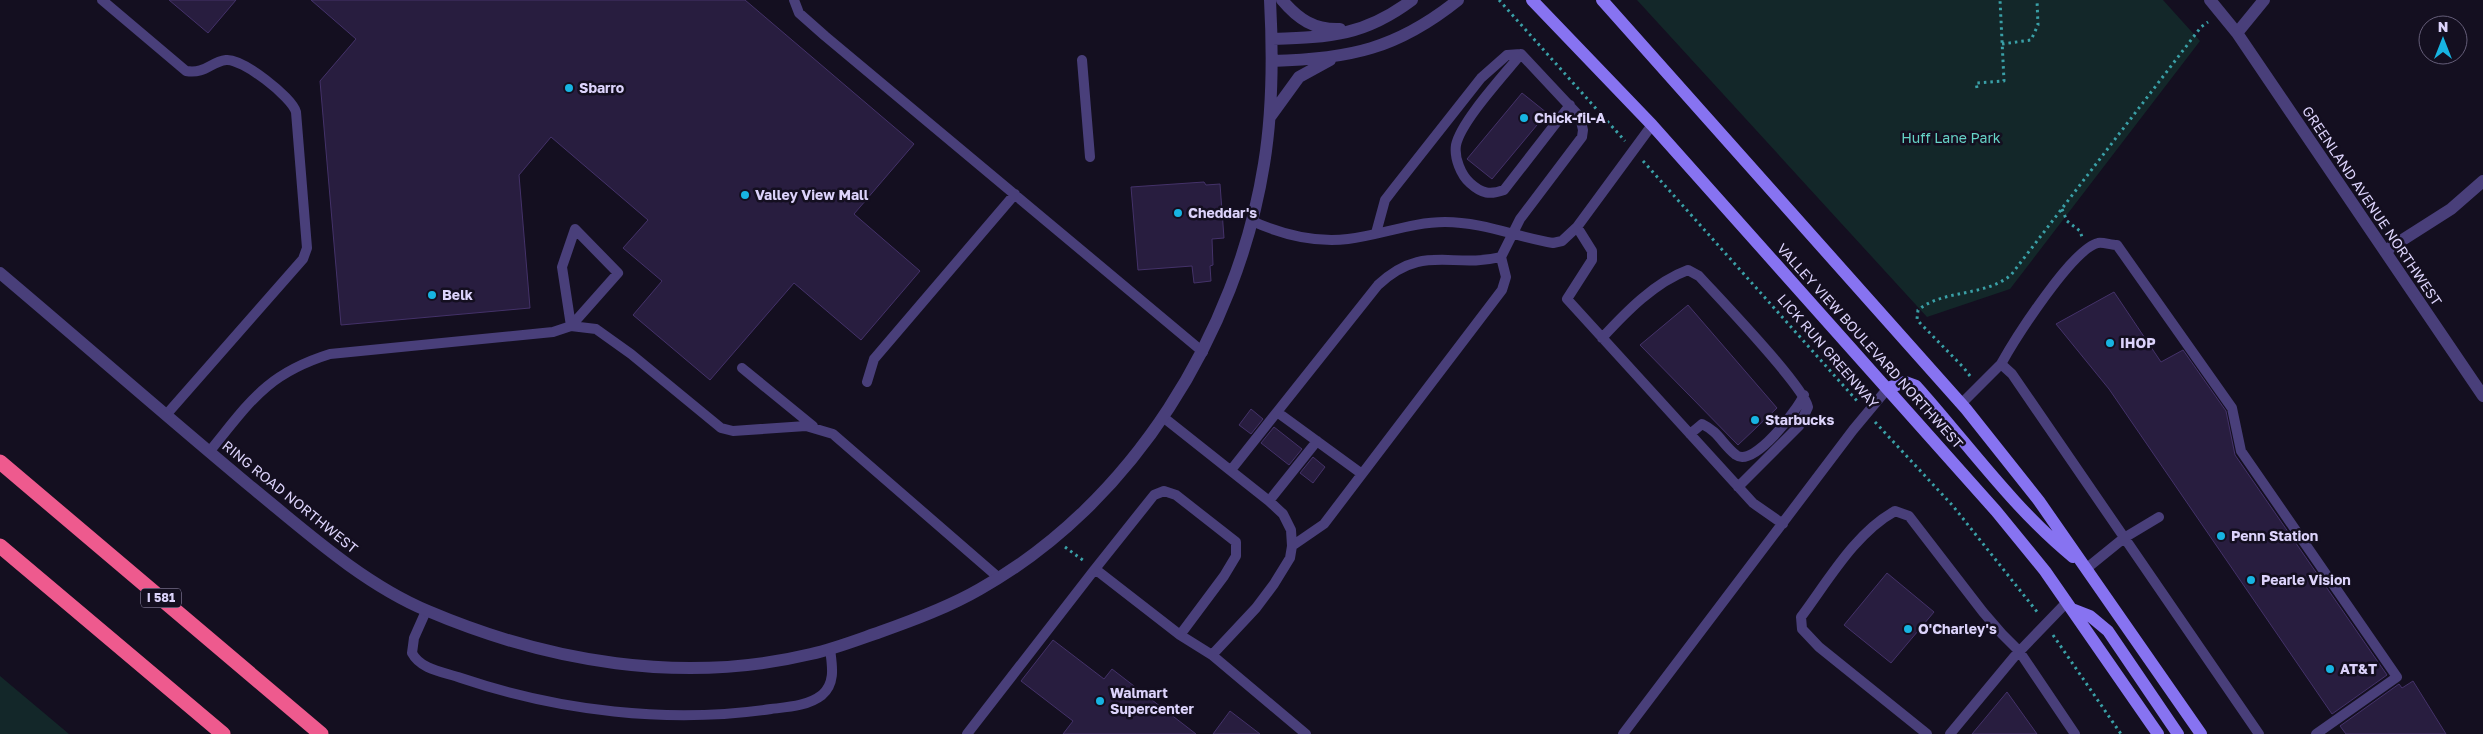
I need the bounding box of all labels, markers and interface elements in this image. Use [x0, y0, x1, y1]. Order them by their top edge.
north arrow [2418, 15, 2468, 65]
text: N [2438, 18, 2448, 35]
place label: Sbarro [579, 79, 624, 96]
marker: Sbarro [563, 82, 575, 94]
street label: GREENLAND AVENUE NORTHWEST [2299, 103, 2446, 309]
place label: Chick-fil-A [1534, 109, 1606, 126]
marker: Chick-fil-A [1518, 112, 1530, 124]
park label: Huff Lane Park [1901, 129, 2001, 146]
place label: Valley View Mall [755, 186, 869, 203]
marker: Valley View Mall [739, 189, 751, 201]
place label: Cheddar's [1188, 204, 1257, 221]
marker: Cheddar's [1172, 207, 1184, 219]
street label: VALLEY VIEW BOULEVARD NORTHWEST [1774, 240, 1967, 452]
place label: Belk [442, 286, 473, 303]
marker: Belk [426, 289, 438, 301]
street label: LICK RUN GREENWAY [1774, 290, 1883, 411]
place label: IHOP [2120, 334, 2156, 351]
marker: IHOP [2104, 337, 2116, 349]
place label: Starbucks [1765, 411, 1834, 428]
marker: Starbucks [1749, 414, 1761, 426]
street label: RING ROAD NORTHWEST [219, 437, 362, 557]
place label: Penn Station [2231, 527, 2318, 544]
marker: Penn Station [2215, 530, 2227, 542]
place label: Pearle Vision [2261, 571, 2351, 588]
marker: Pearle Vision [2245, 574, 2257, 586]
road number: I 581 [141, 588, 181, 608]
place label: O'Charley's [1918, 620, 1997, 637]
marker: O'Charley's [1902, 623, 1914, 635]
place label: AT&T [2340, 660, 2377, 677]
marker: AT&T [2324, 663, 2336, 675]
place label: Walmart Supercenter [1110, 684, 1194, 717]
marker: Walmart Supercenter [1094, 695, 1106, 707]

